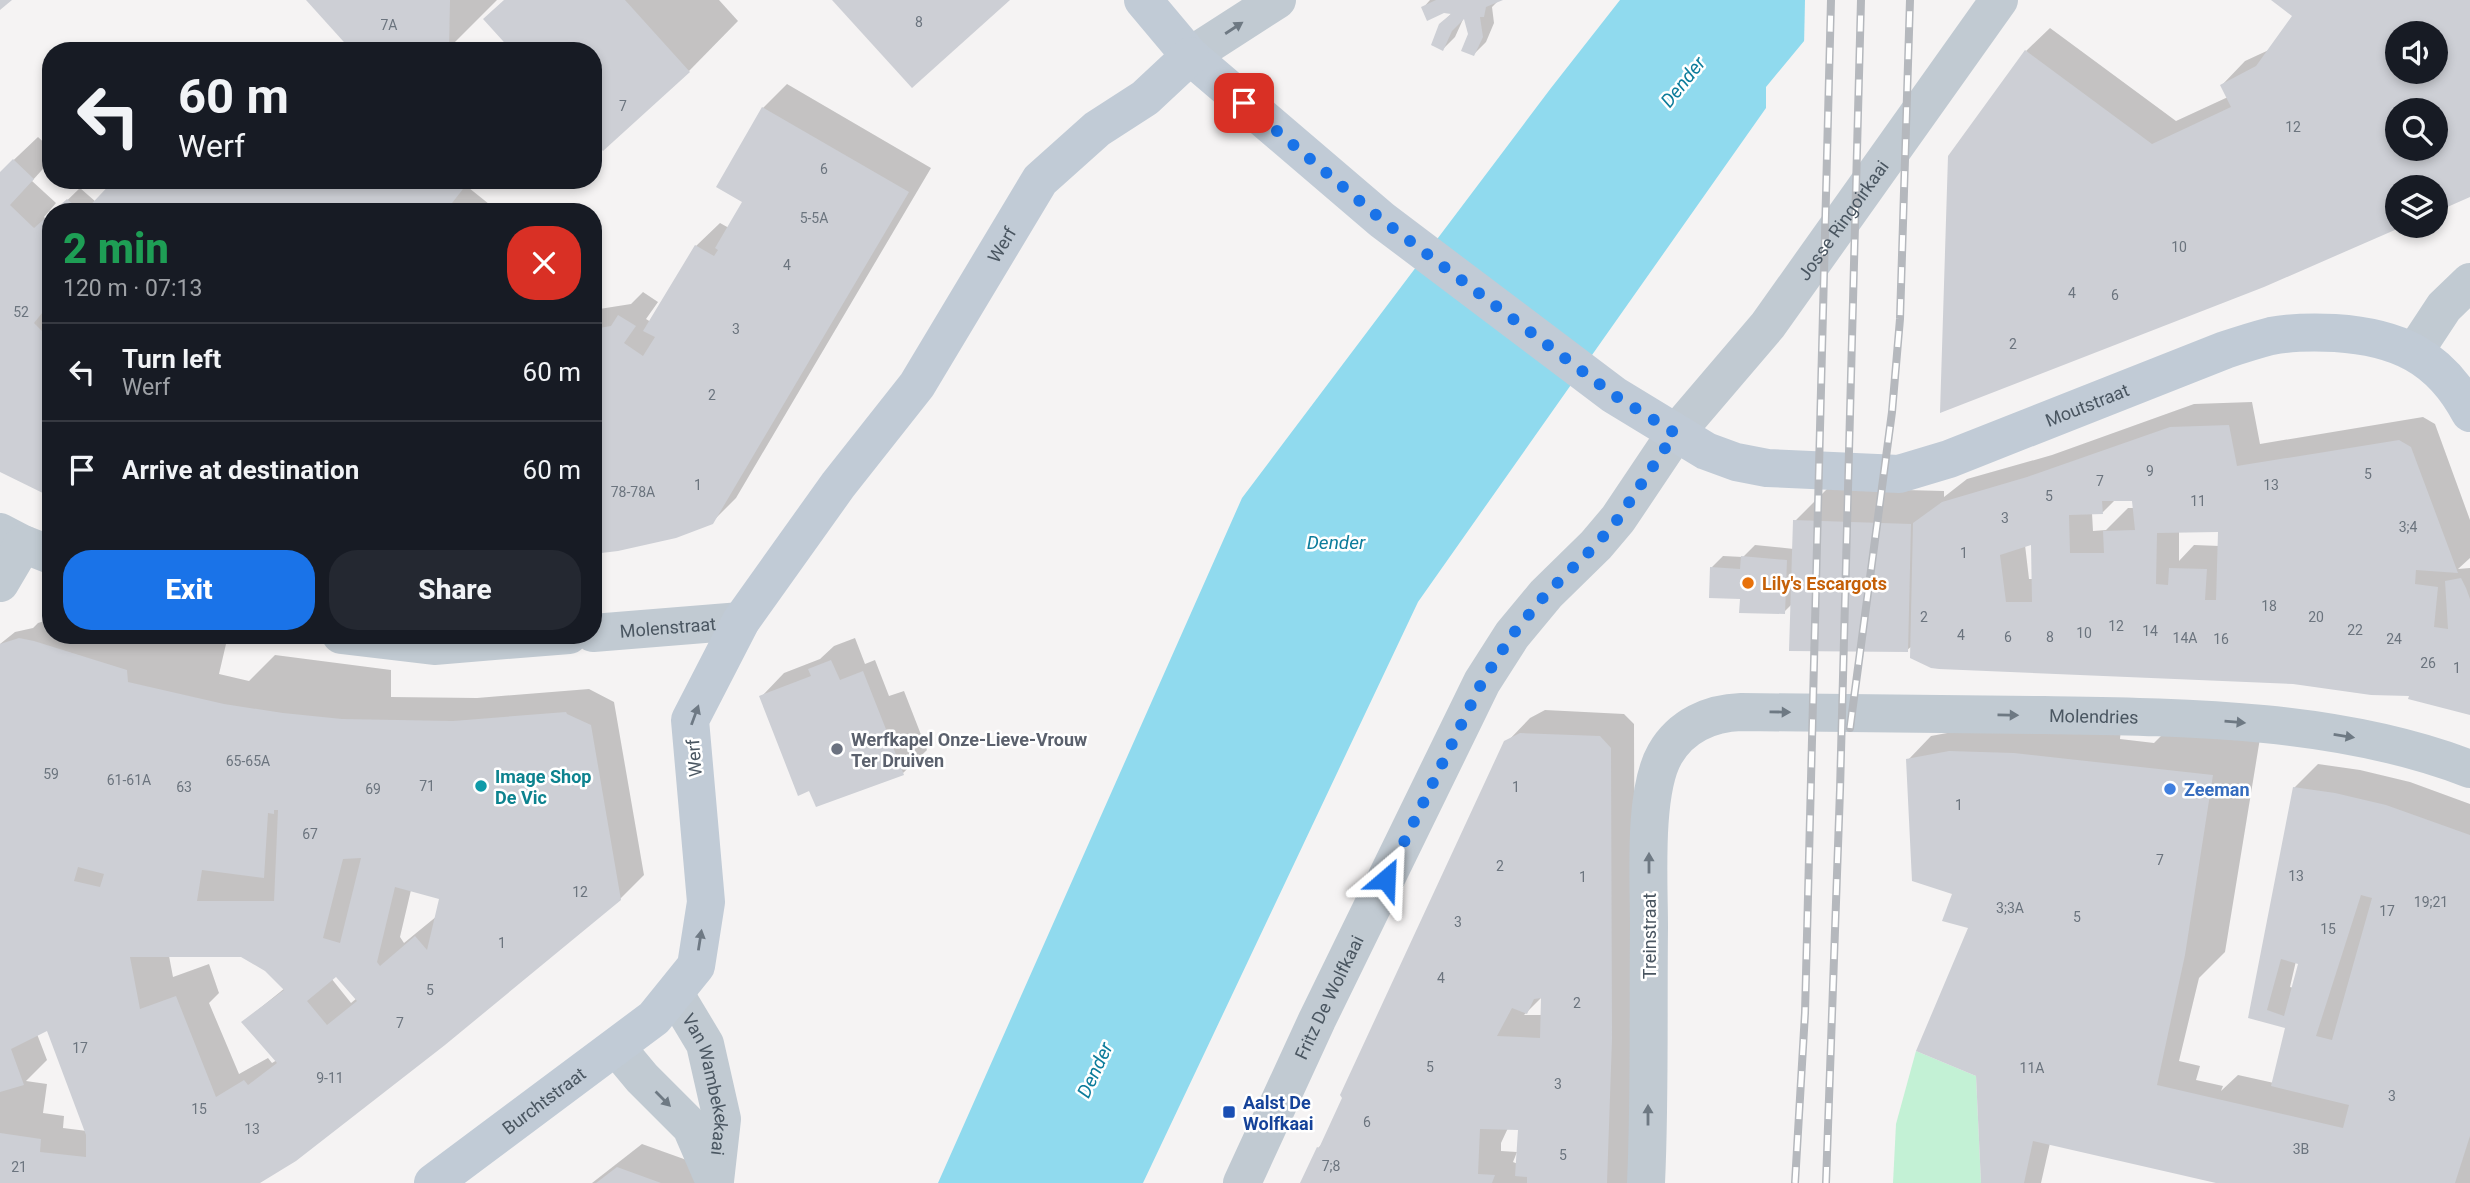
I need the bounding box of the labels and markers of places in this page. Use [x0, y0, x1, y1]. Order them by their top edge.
pin [1214, 73, 1274, 133]
place label: Lily's Escargots [1762, 573, 1887, 594]
marker: Lily's Escargots [1740, 575, 1756, 591]
place label: Werfkapel Onze-Lieve-Vrouw Ter Druiven [851, 729, 1087, 771]
marker: Werfkapel Onze-Lieve-Vrouw Ter Druiven [829, 741, 845, 757]
place label: Image Shop De Vic [495, 766, 591, 808]
marker: Image Shop De Vic [473, 778, 489, 794]
place label: Zeeman [2184, 779, 2250, 800]
marker: Zeeman [2162, 781, 2178, 797]
place label: Aalst De Wolfkaai [1243, 1092, 1314, 1134]
marker: Aalst De Wolfkaai [1221, 1104, 1237, 1120]

